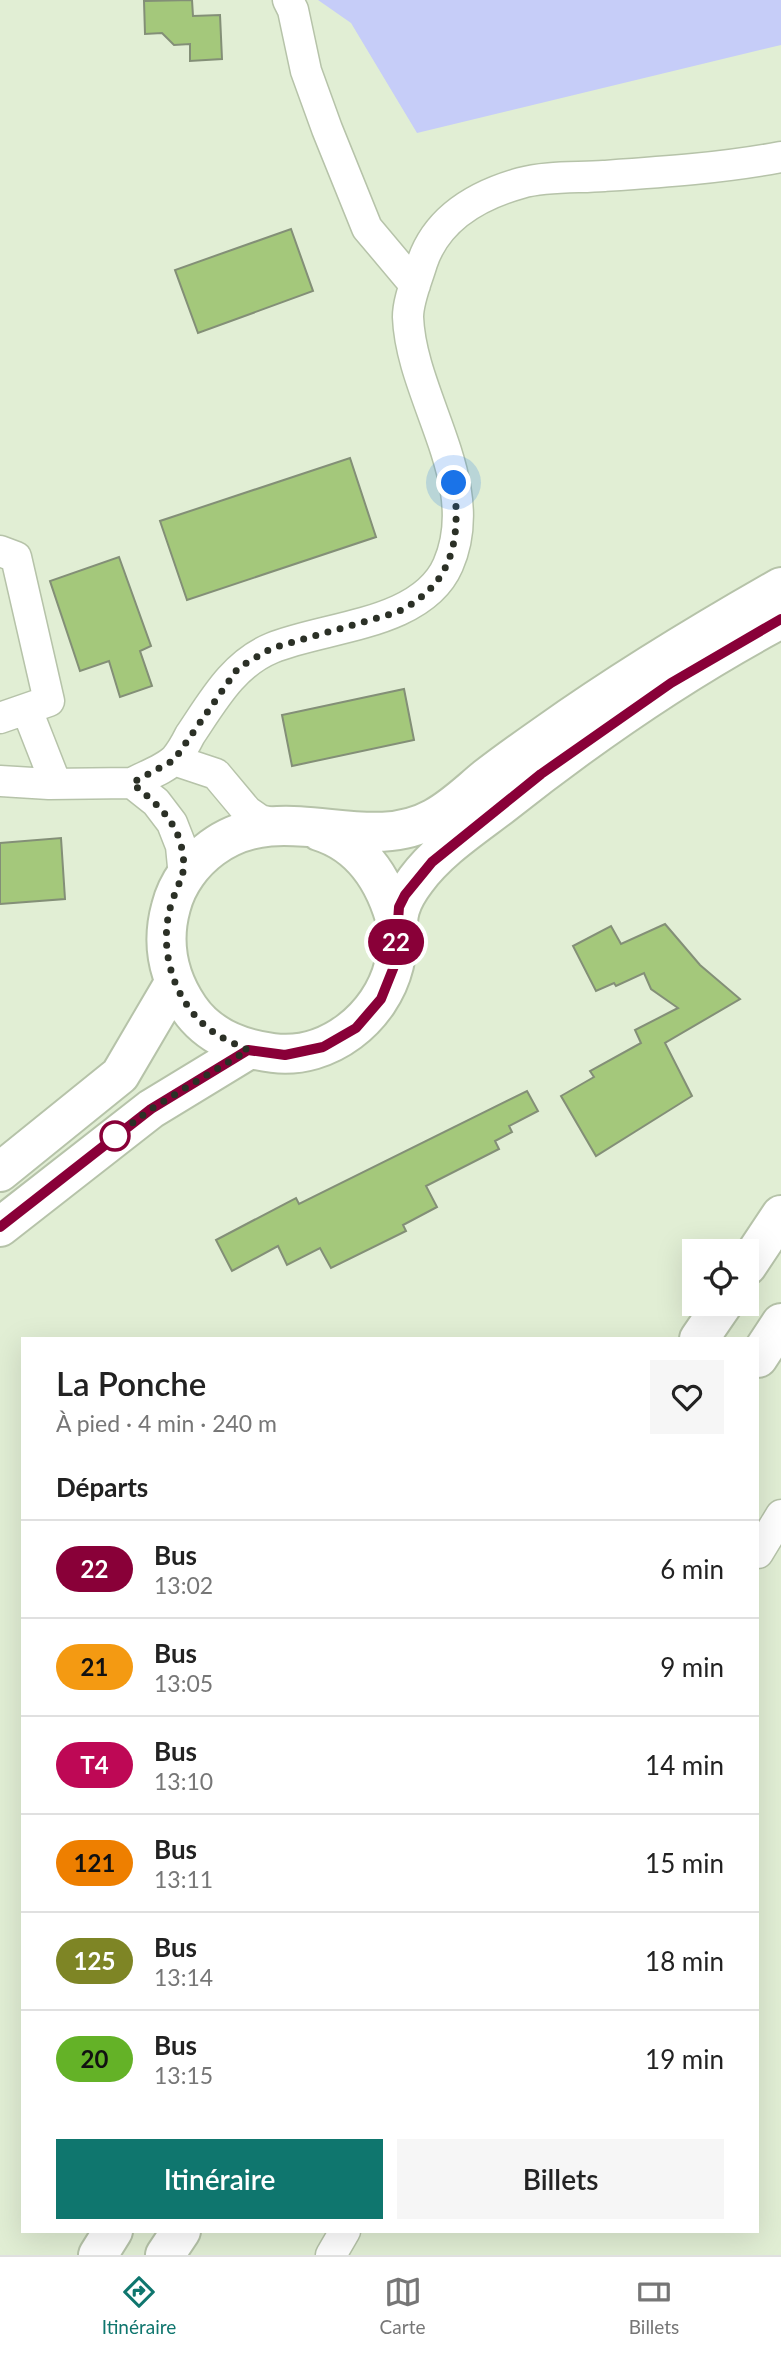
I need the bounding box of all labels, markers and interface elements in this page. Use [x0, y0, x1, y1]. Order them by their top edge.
your location [436, 465, 471, 500]
line badge: 22 [364, 919, 428, 965]
text: 22 [382, 927, 410, 956]
unlabelled marker [100, 1121, 130, 1151]
map controls [682, 1239, 759, 1316]
button: locate [682, 1239, 759, 1316]
button: heart [650, 1360, 724, 1434]
text: La Ponche [56, 1363, 206, 1403]
text: À pied · 4 min · 240 m [56, 1409, 277, 1437]
text: Départs [56, 1471, 148, 1503]
text: Bus [154, 1539, 197, 1571]
text: 6 min [660, 1553, 724, 1585]
text: 22 [81, 1554, 108, 1583]
text: 13:02 [154, 1571, 213, 1599]
text: Bus [154, 1637, 197, 1669]
text: 9 min [660, 1651, 724, 1683]
text: 21 [81, 1652, 108, 1681]
text: 13:05 [154, 1669, 213, 1697]
text: Bus [154, 1735, 197, 1767]
text: 14 min [645, 1749, 724, 1781]
text: T4 [80, 1750, 109, 1779]
text: 13:10 [154, 1767, 213, 1795]
text: Bus [154, 1833, 197, 1865]
text: 15 min [645, 1847, 724, 1879]
text: 121 [74, 1848, 115, 1877]
text: 13:11 [154, 1865, 213, 1893]
text: Bus [154, 1931, 197, 1963]
text: 18 min [645, 1945, 724, 1977]
text: 125 [74, 1946, 115, 1975]
text: 13:14 [154, 1963, 213, 1991]
text: Bus [154, 2029, 197, 2061]
text: 19 min [645, 2043, 724, 2075]
text: 20 [81, 2044, 108, 2073]
text: 13:15 [154, 2061, 213, 2089]
button: Itinéraire [56, 2139, 383, 2219]
button: Billets [397, 2139, 724, 2219]
tab: Itinéraire [102, 2273, 176, 2338]
tab: Carte [380, 2273, 425, 2338]
tab: Billets [629, 2273, 679, 2338]

